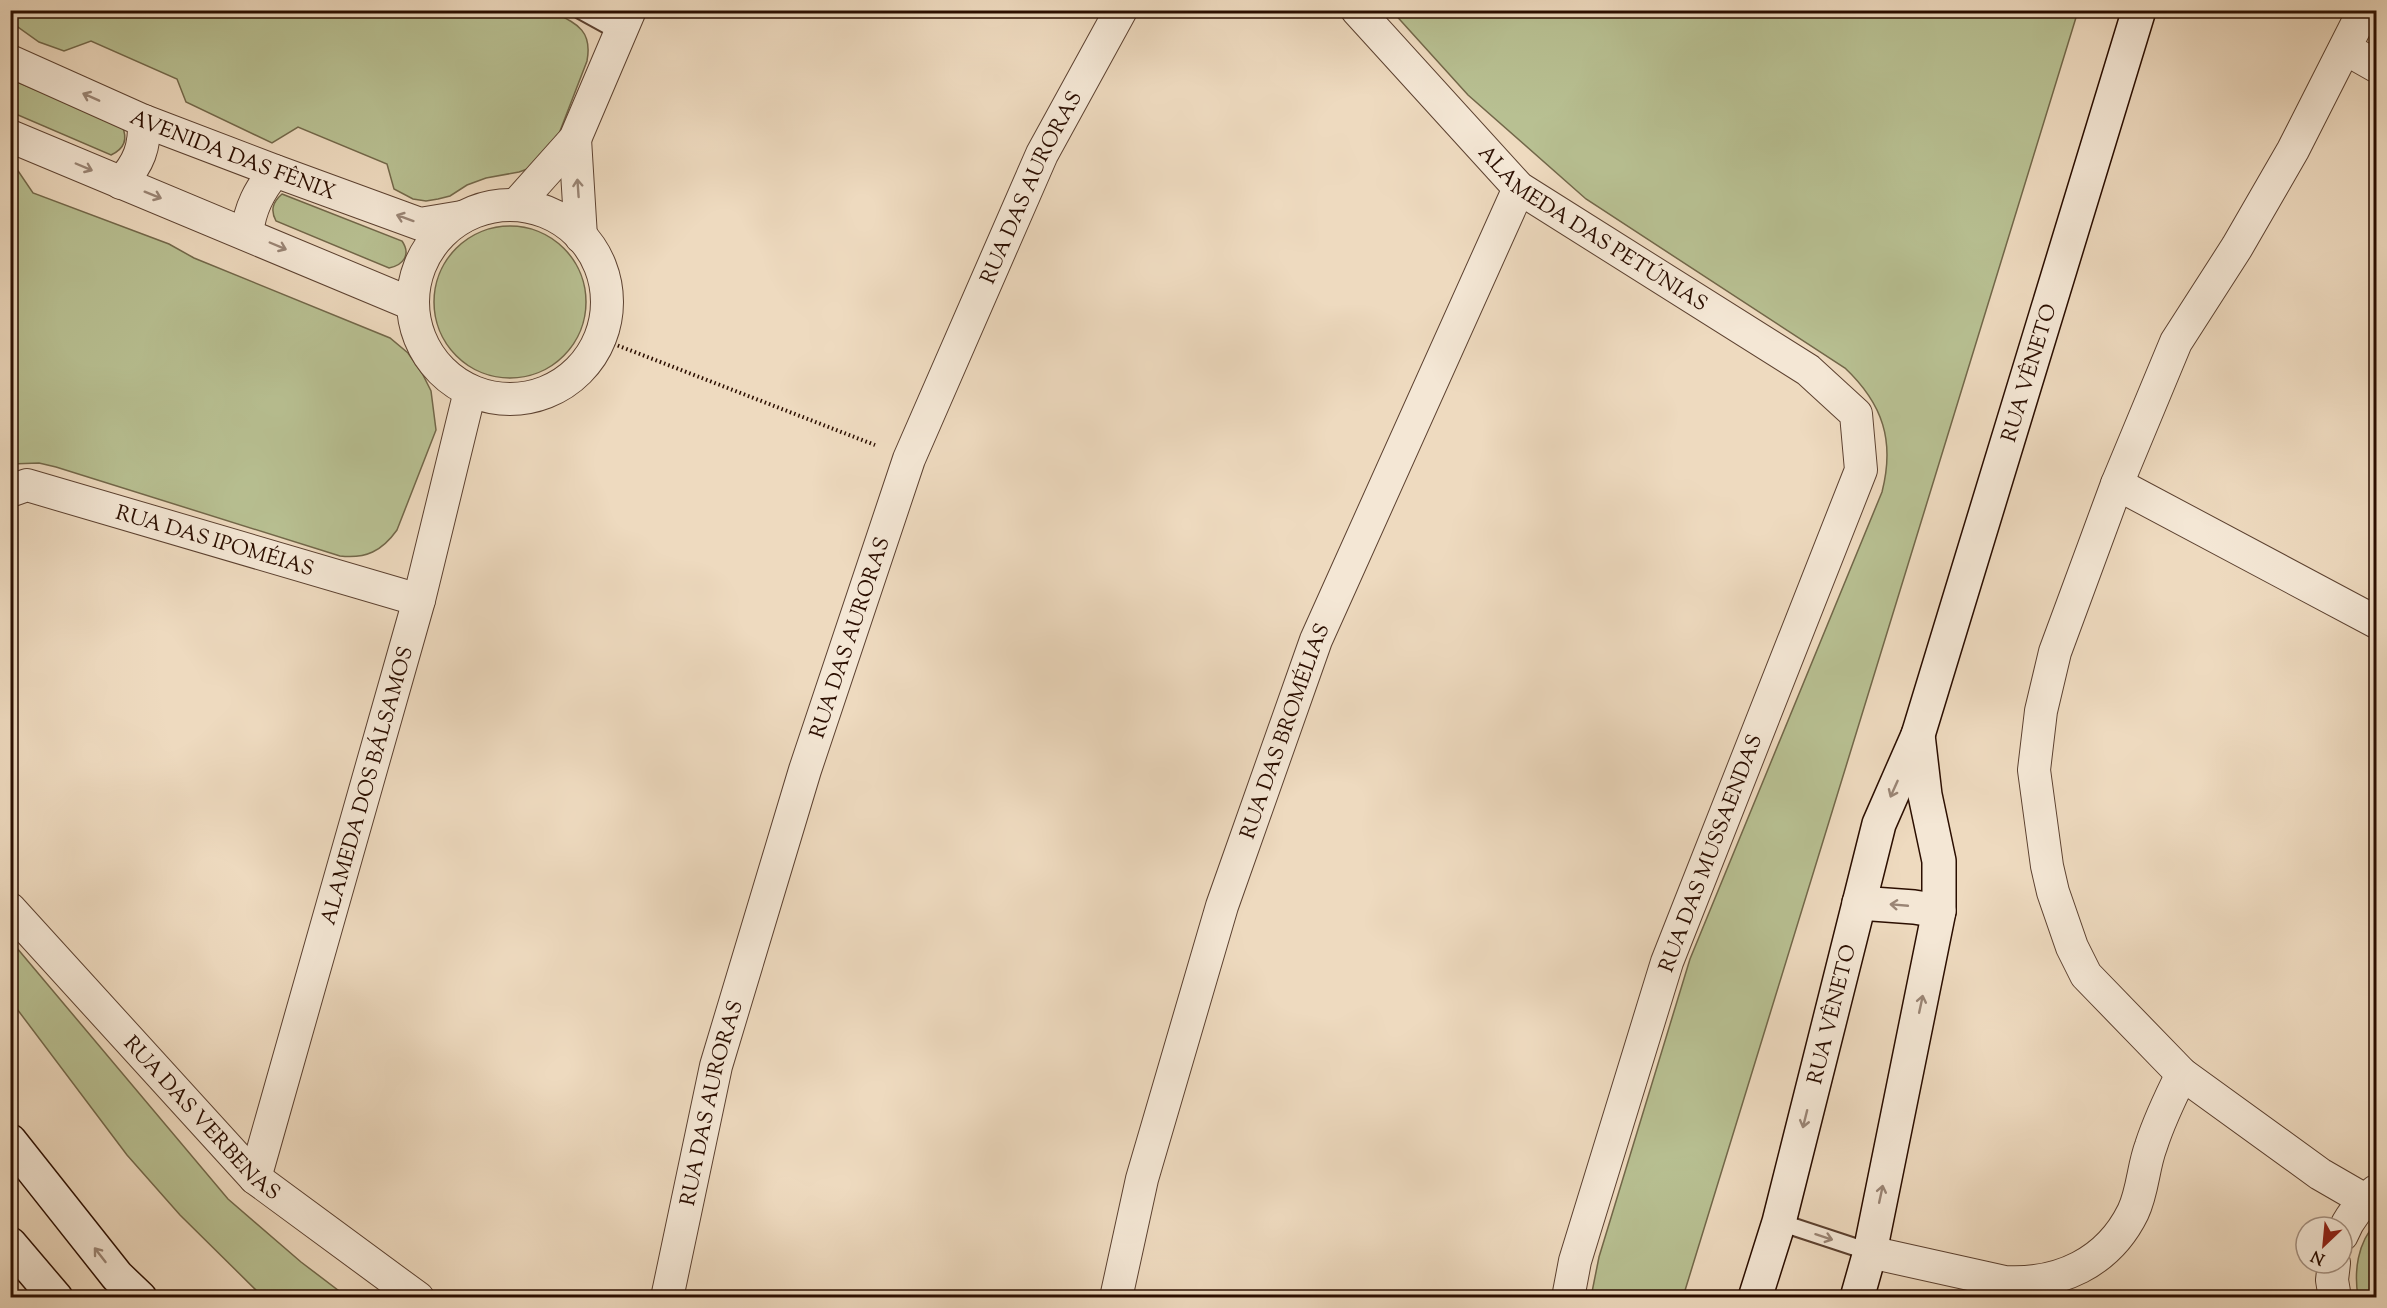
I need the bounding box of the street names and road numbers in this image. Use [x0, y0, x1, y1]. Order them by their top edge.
street label: RUA DAS AURORAS [974, 86, 1091, 289]
street label: AVENIDA DAS FÊNIX [125, 104, 340, 209]
street label: ALAMEDA DAS PETÚNIAS [1470, 139, 1713, 320]
street label: RUA VÊNETO [1995, 300, 2066, 446]
street label: RUA DAS IPOMÉIAS [112, 499, 317, 585]
street label: RUA DAS AURORAS [804, 534, 899, 743]
street label: RUA DAS BROMÉLIAS [1234, 619, 1338, 844]
street label: ALAMEDA DOS BÁLSAMOS [315, 643, 422, 929]
street label: RUA DAS MUSSAENDAS [1653, 730, 1771, 977]
street label: RUA VÊNETO [1801, 942, 1865, 1088]
street label: RUA DAS AURORAS [674, 997, 752, 1209]
street label: RUA DAS VERBENAS [116, 1030, 286, 1209]

